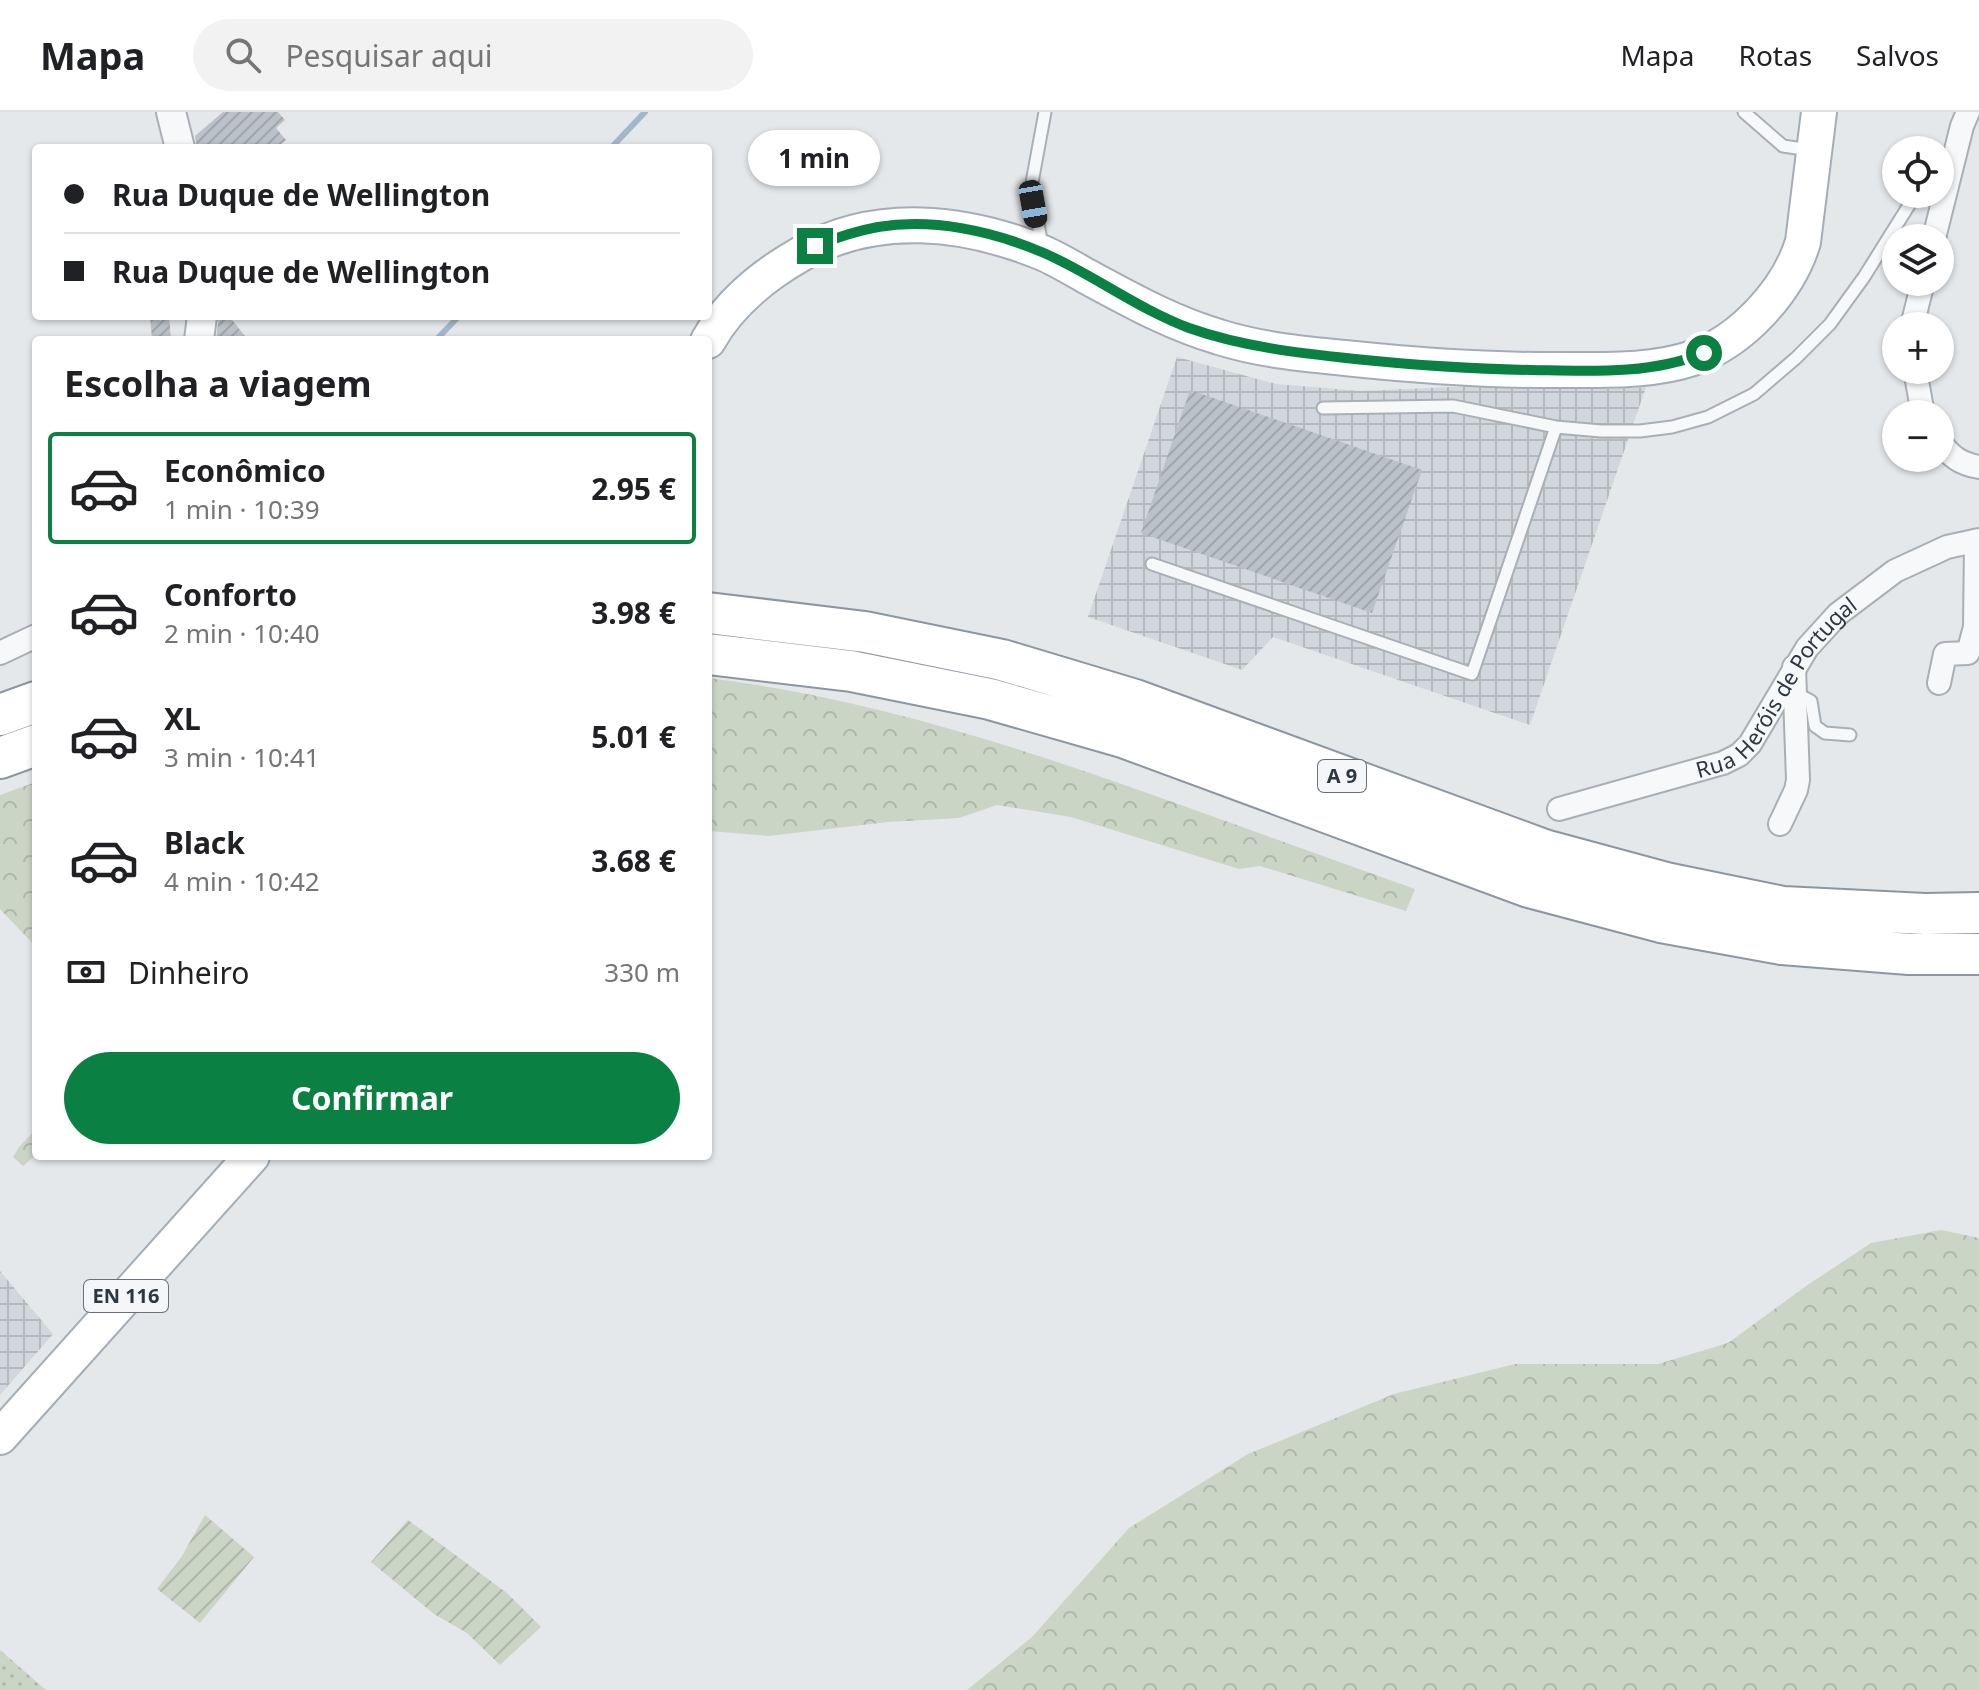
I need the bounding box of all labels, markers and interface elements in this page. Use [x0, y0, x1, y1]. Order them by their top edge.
search box [193, 19, 753, 91]
text: Mapa [40, 29, 145, 81]
icon: search [221, 33, 265, 77]
text: Pesquisar aqui [285, 35, 493, 76]
text: Mapa [1620, 36, 1695, 74]
text: Rotas [1739, 36, 1812, 74]
text: Salvos [1856, 36, 1939, 74]
callout: 1 min [749, 130, 881, 186]
map controls [1882, 136, 1954, 472]
button: locate [1882, 136, 1954, 208]
text: 1 min [778, 140, 850, 176]
text: Rua Duque de Wellington [112, 174, 490, 215]
car [1017, 178, 1049, 230]
button: layers [1882, 224, 1954, 296]
route end [797, 228, 833, 264]
text: Rua Duque de Wellington [112, 251, 490, 292]
button: + [1882, 312, 1954, 384]
route start [1686, 335, 1722, 371]
text: Escolha a viagem [64, 359, 372, 408]
button: − [1882, 400, 1954, 472]
text: Econômico [164, 450, 326, 491]
icon: car [68, 452, 140, 524]
text: 2.95 € [591, 468, 676, 509]
text: 1 min · 10:39 [164, 491, 320, 527]
text: Conforto [164, 574, 297, 615]
icon: car [68, 576, 140, 648]
street label: Rua Heróis de Portugal [1692, 589, 1862, 784]
text: 3.98 € [591, 592, 676, 633]
text: 2 min · 10:40 [164, 615, 320, 651]
text: XL [164, 698, 201, 739]
icon: car [68, 700, 140, 772]
text: 5.01 € [591, 716, 676, 757]
text: 3 min · 10:41 [164, 739, 320, 775]
road number: A 9 [1318, 760, 1366, 792]
text: Black [164, 822, 245, 863]
icon: car [68, 824, 140, 896]
text: 3.68 € [591, 840, 676, 881]
text: 4 min · 10:42 [164, 863, 320, 899]
icon: cash [64, 950, 108, 994]
text: Dinheiro [128, 952, 249, 993]
text: 330 m [604, 954, 680, 990]
button: Confirmar [64, 1052, 680, 1144]
road number: EN 116 [84, 1280, 168, 1312]

